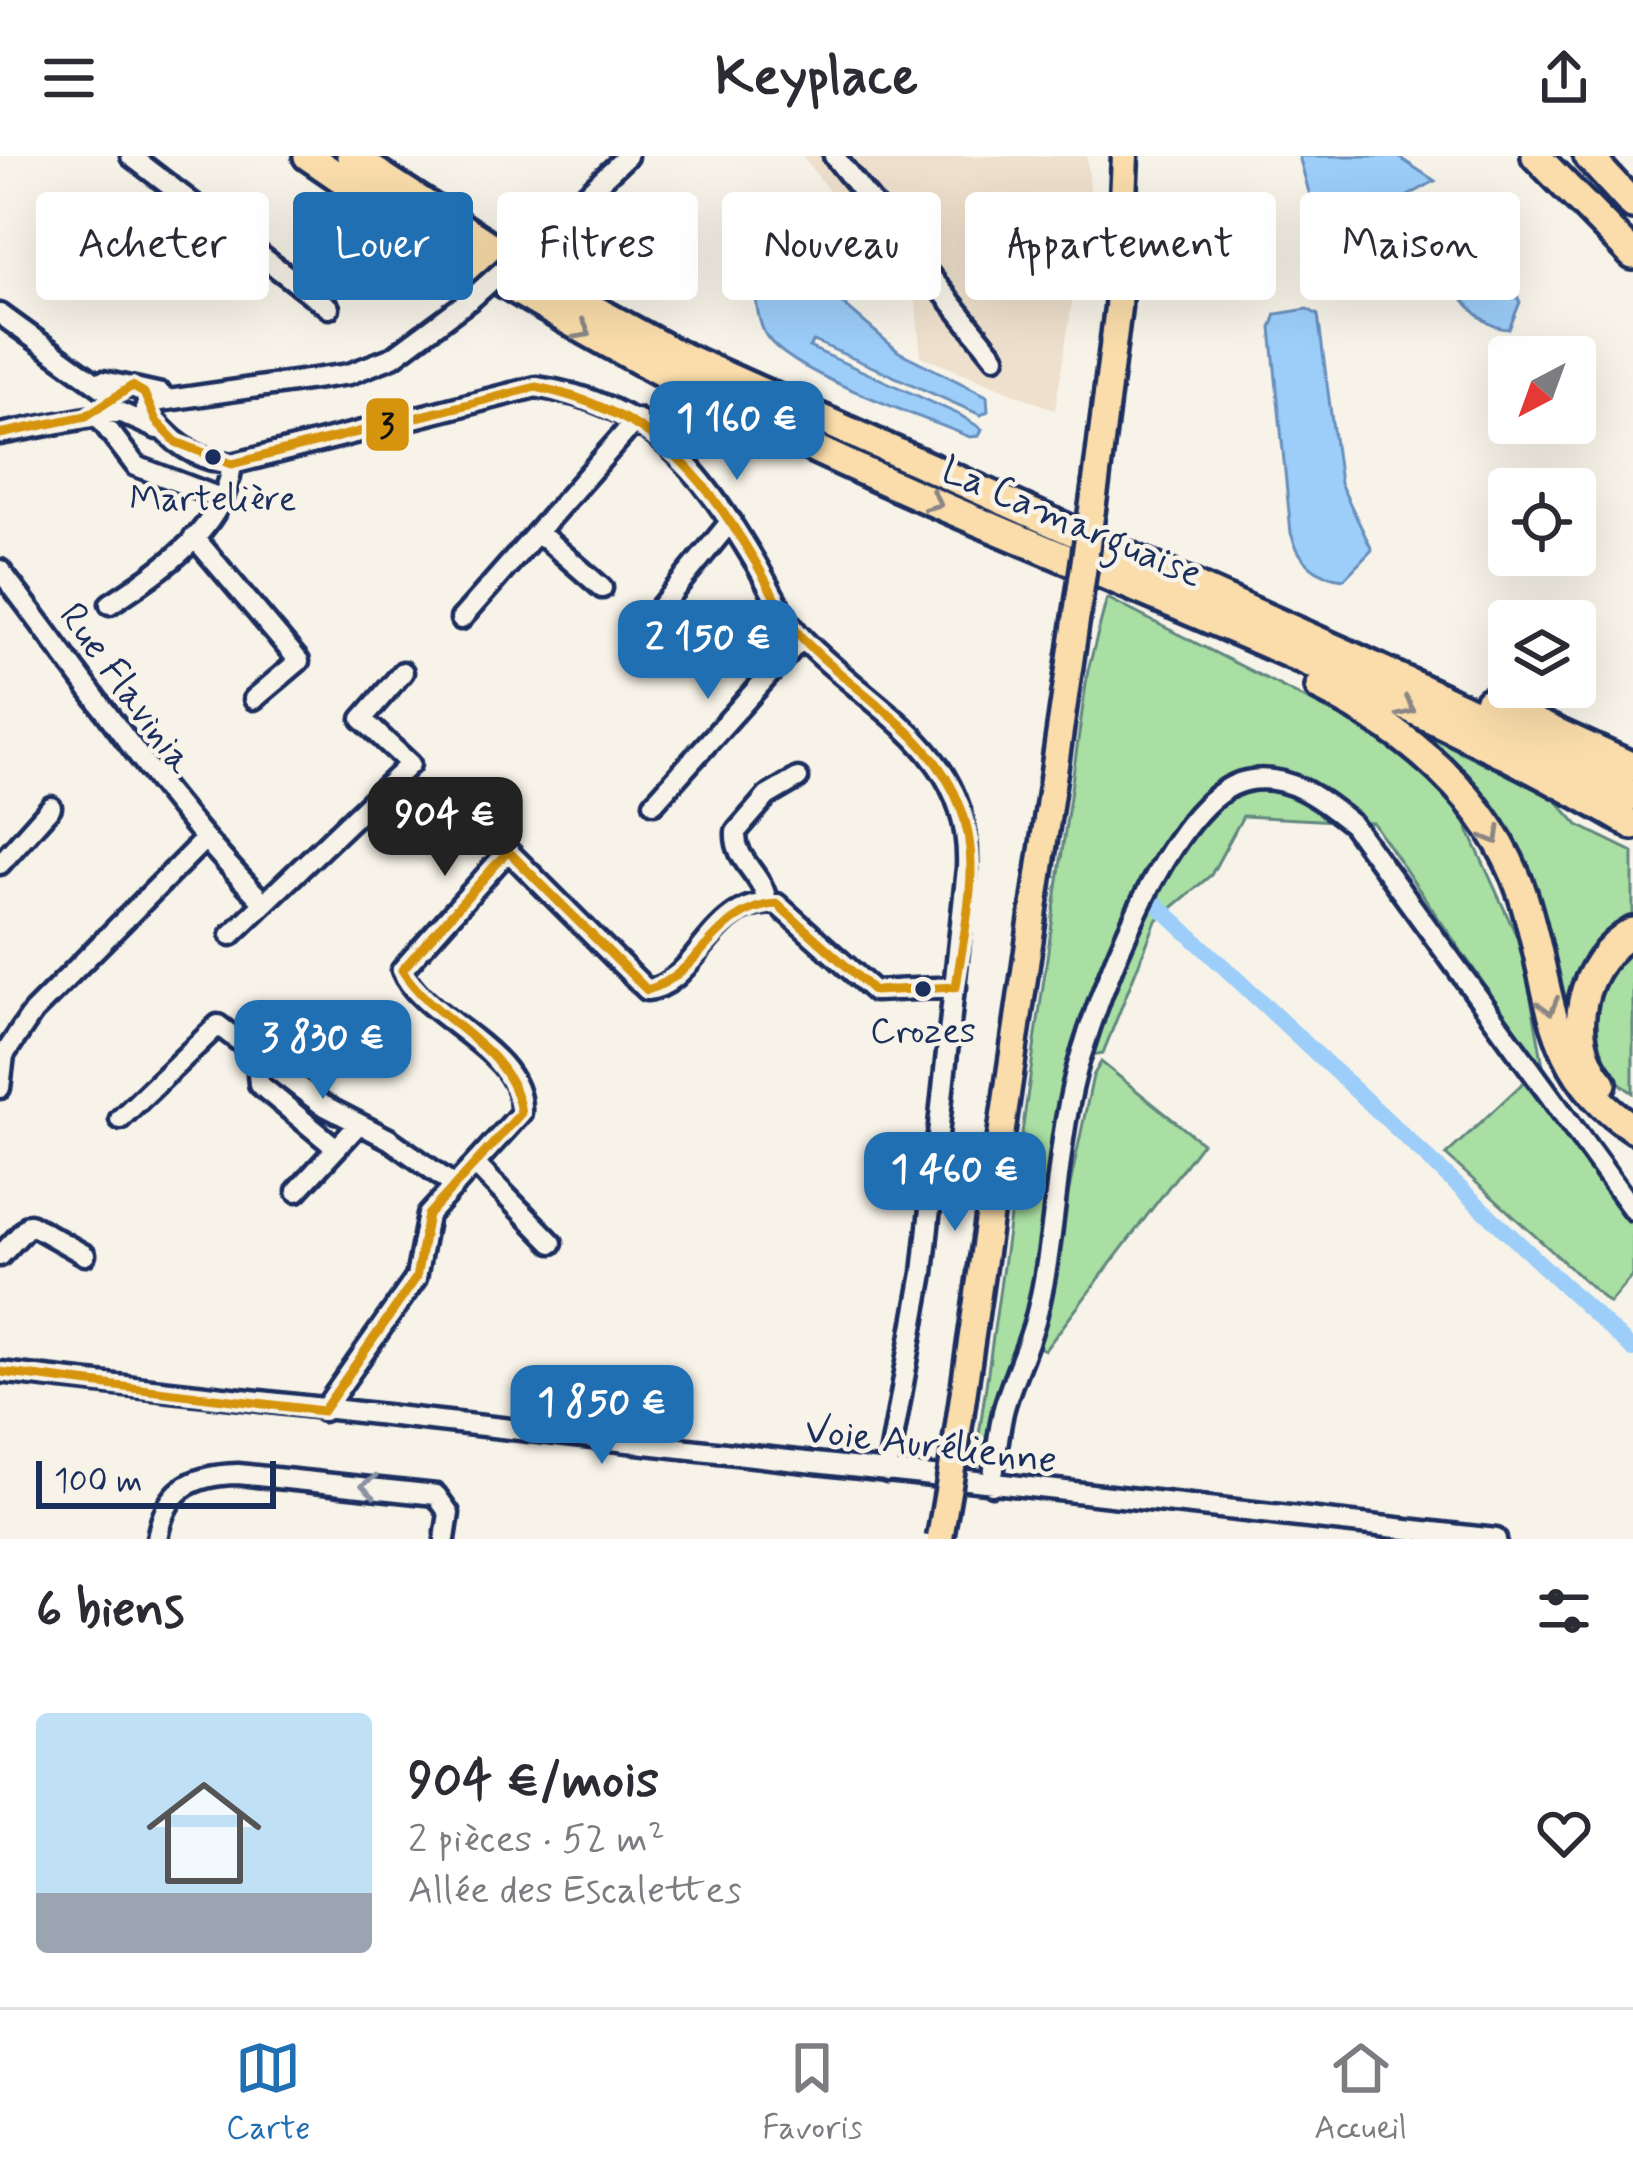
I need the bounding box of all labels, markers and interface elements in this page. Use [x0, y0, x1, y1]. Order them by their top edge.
text: Keyplace [715, 43, 918, 114]
icon: menu [36, 45, 102, 111]
icon: share [1531, 45, 1597, 111]
chip: Acheter [36, 192, 269, 300]
chip: Louer [293, 192, 473, 300]
chip: Filtres [497, 192, 698, 300]
chip: Nouveau [722, 192, 941, 300]
chip: Appartement [965, 192, 1276, 300]
chip: Maison [1300, 192, 1520, 300]
one-way arrow [571, 317, 593, 340]
north arrow [1488, 336, 1596, 444]
map controls [1488, 336, 1596, 708]
pin: 1 160 € [626, 381, 848, 483]
text: 1 160 € [676, 394, 798, 445]
line badge: 3 [364, 396, 411, 453]
text: 3 [380, 405, 395, 449]
street label: La Camarguaise [932, 445, 1210, 604]
marker: Martelière [202, 446, 224, 468]
button: locate [1488, 468, 1596, 576]
place label: Martelière [129, 477, 297, 524]
one-way arrow [922, 488, 943, 512]
street label: Rue Flavinia [46, 593, 205, 785]
pin: 2 150 € [597, 600, 819, 702]
button: layers [1488, 600, 1596, 708]
text: 2 150 € [645, 613, 771, 664]
one-way arrow [1395, 694, 1416, 717]
pin: 904 € [361, 777, 529, 879]
text: 904 € [395, 790, 495, 841]
one-way arrow [1479, 823, 1501, 845]
marker: Crozes [912, 978, 934, 1000]
one-way arrow [1535, 995, 1560, 1016]
pin: 3 830 € [212, 1000, 434, 1102]
place label: Crozes [870, 1009, 976, 1056]
text: 3 830 € [261, 1013, 385, 1064]
pin: 1 460 € [844, 1132, 1066, 1234]
text: 1 460 € [891, 1145, 1019, 1196]
pin: 1 850 € [491, 1365, 713, 1467]
text: 1 850 € [538, 1378, 666, 1429]
street label: Voie Aurélienne [802, 1406, 1060, 1487]
scale bar [36, 1455, 276, 1508]
text: 100 m [54, 1460, 143, 1504]
one-way arrow [359, 1474, 378, 1499]
text: 6 biens [36, 1578, 184, 1644]
icon: filters [1531, 1578, 1597, 1644]
text: 904 €/mois [408, 1749, 659, 1815]
icon: home [132, 1761, 276, 1905]
icon: heart [1531, 1800, 1597, 1866]
text: 2 pièces · 52 m² [408, 1815, 665, 1866]
text: Allée des Escalettes [408, 1866, 742, 1917]
tab: Carte [226, 2035, 310, 2151]
tab: Favoris [762, 2035, 863, 2151]
tab: Accueil [1314, 2035, 1407, 2151]

